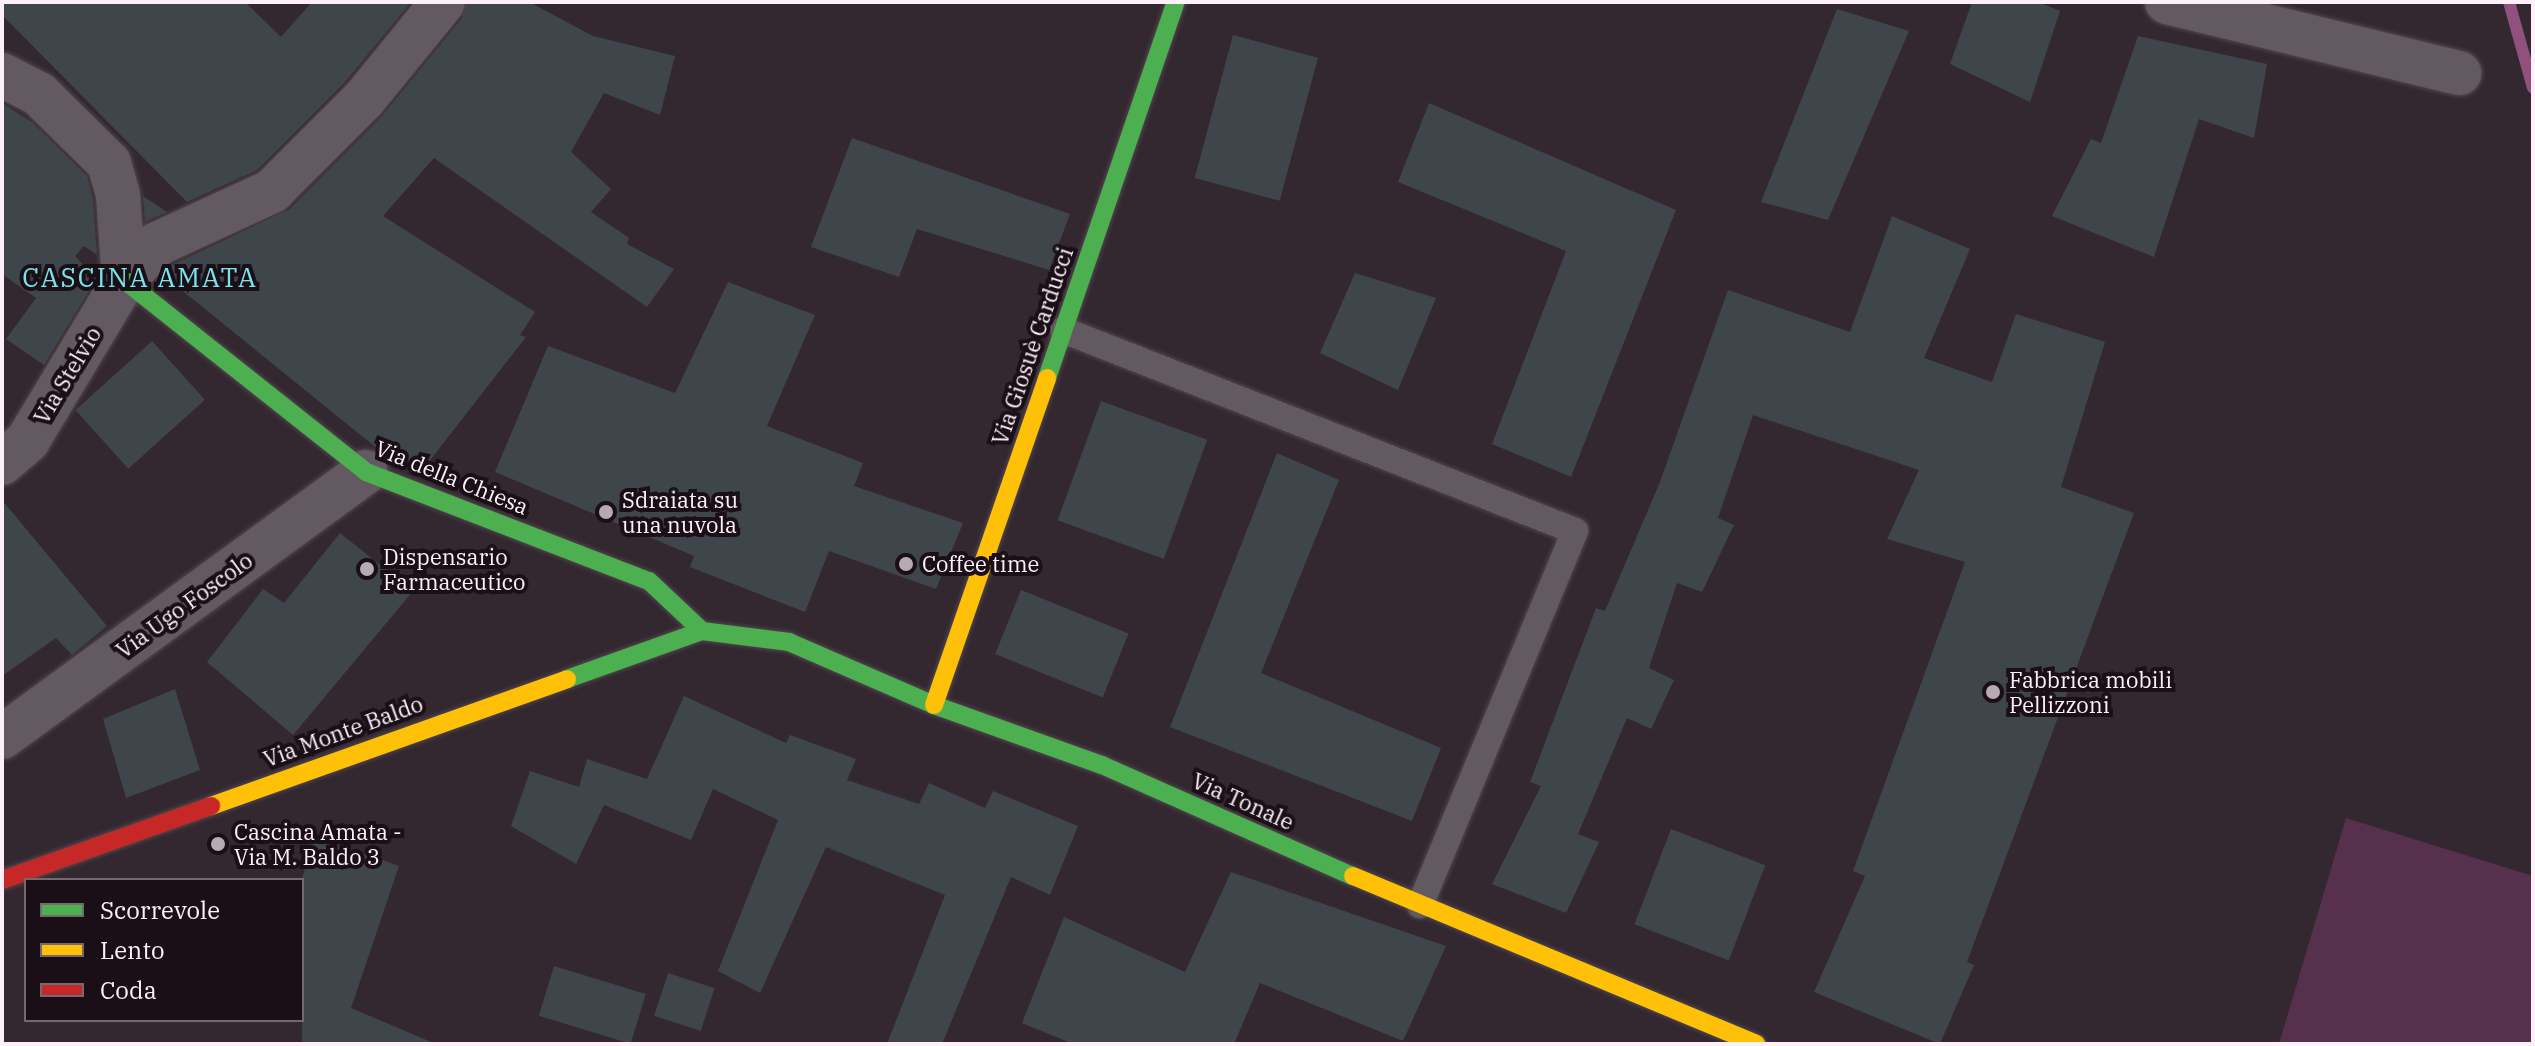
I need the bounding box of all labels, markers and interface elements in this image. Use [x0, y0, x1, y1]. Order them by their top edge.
street label: Via Giosuè Carducci [986, 244, 1078, 448]
district label: CASCINA AMATA [22, 262, 258, 294]
street label: Via Stelvio [28, 322, 106, 428]
street label: Via della Chiesa [371, 434, 533, 520]
place label: Sdraiata su una nuvola [622, 486, 738, 538]
marker: Sdraiata su una nuvola [597, 503, 615, 521]
place label: Dispensario Farmaceutico [383, 543, 525, 594]
street label: Via Ugo Foscolo [111, 547, 257, 663]
place label: Coffee time [922, 551, 1039, 577]
marker: Coffee time [897, 555, 915, 573]
marker: Dispensario Farmaceutico [358, 560, 376, 578]
place label: Fabbrica mobili Pellizzoni [2009, 666, 2172, 718]
marker: Fabbrica mobili Pellizzoni [1984, 683, 2002, 701]
street label: Via Monte Baldo [260, 690, 426, 772]
street label: Via Tonale [1188, 767, 1298, 835]
place label: Cascina Amata - Via M. Baldo 3 [234, 818, 402, 870]
marker: Cascina Amata - Via M. Baldo 3 [209, 835, 227, 853]
legend [24, 878, 304, 1022]
text: Scorrevole [100, 894, 220, 926]
text: Lento [100, 934, 164, 966]
text: Coda [100, 974, 157, 1006]

